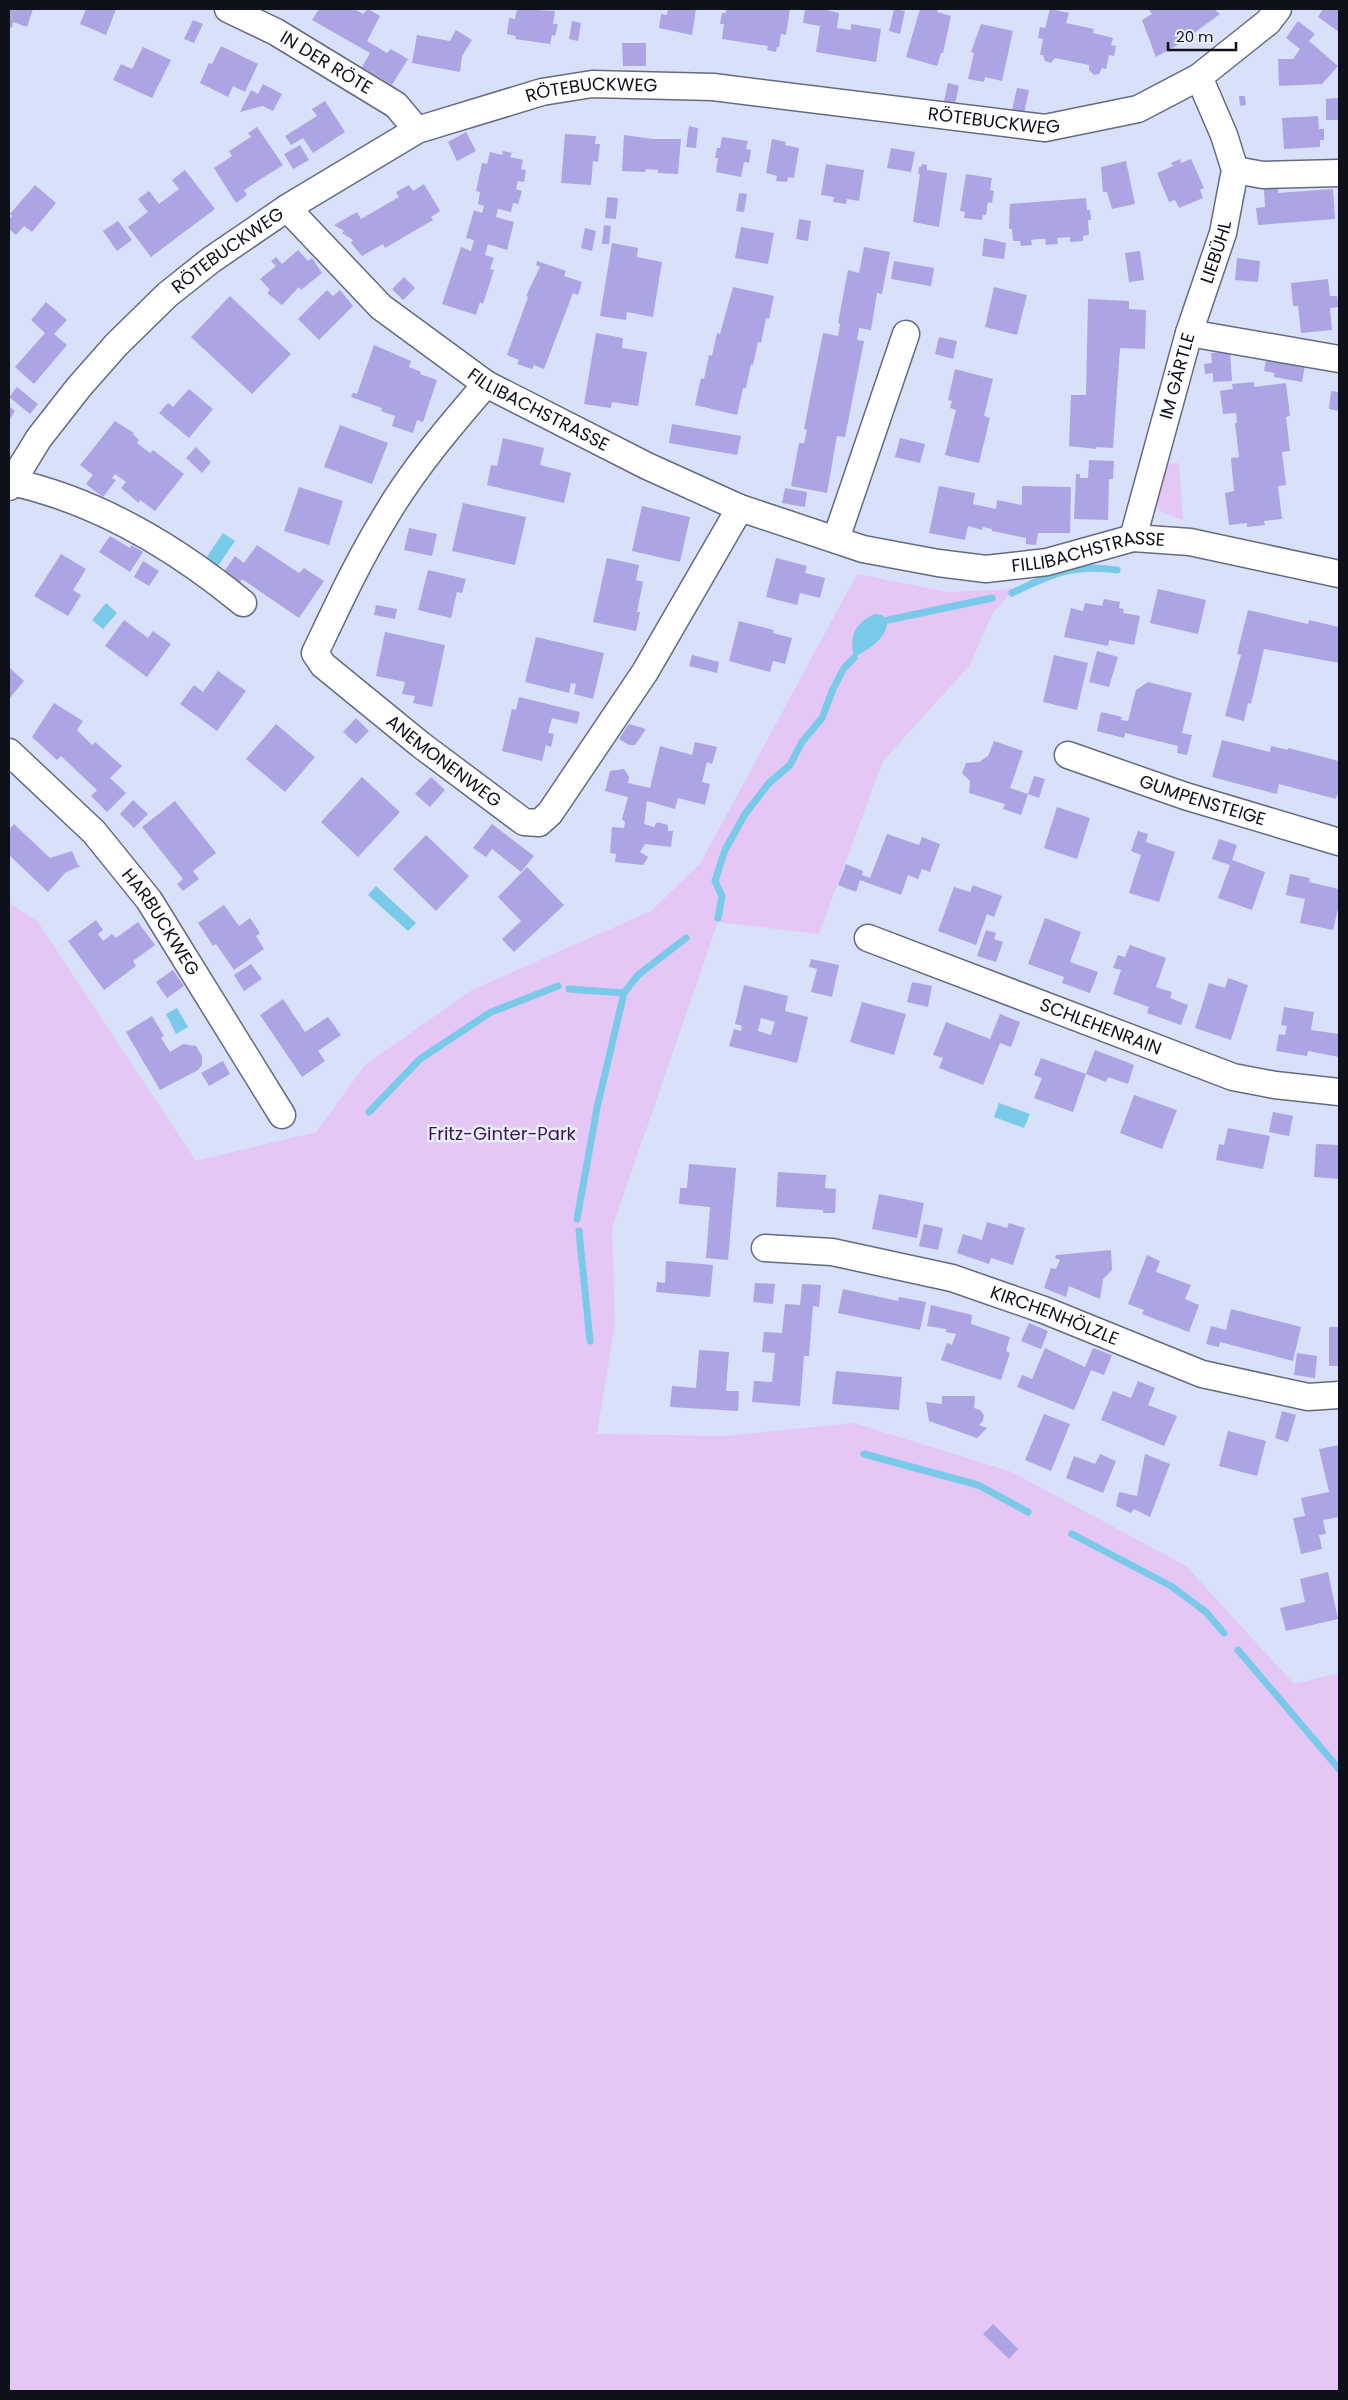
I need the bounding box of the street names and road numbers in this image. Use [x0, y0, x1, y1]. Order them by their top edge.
street label: IN DER RÖTE [276, 24, 377, 100]
street label: RÖTEBUCKWEG [522, 71, 658, 108]
street label: RÖTEBUCKWEG [927, 101, 1062, 140]
street label: RÖTEBUCKWEG [166, 201, 288, 299]
street label: LIEBÜHL [1194, 218, 1237, 287]
street label: IM GÄRTLE [1153, 330, 1201, 422]
street label: FILLIBACHSTRASSE [463, 362, 614, 457]
street label: FILLIBACHSTRASSE [1010, 525, 1166, 578]
street label: ANEMONENWEG [381, 709, 507, 813]
street label: GUMPENSTEIGE [1136, 768, 1269, 831]
street label: HARBUCKWEG [116, 863, 206, 980]
street label: SCHLEHENRAIN [1036, 992, 1165, 1061]
street label: KIRCHENHÖLZLE [987, 1279, 1123, 1351]

